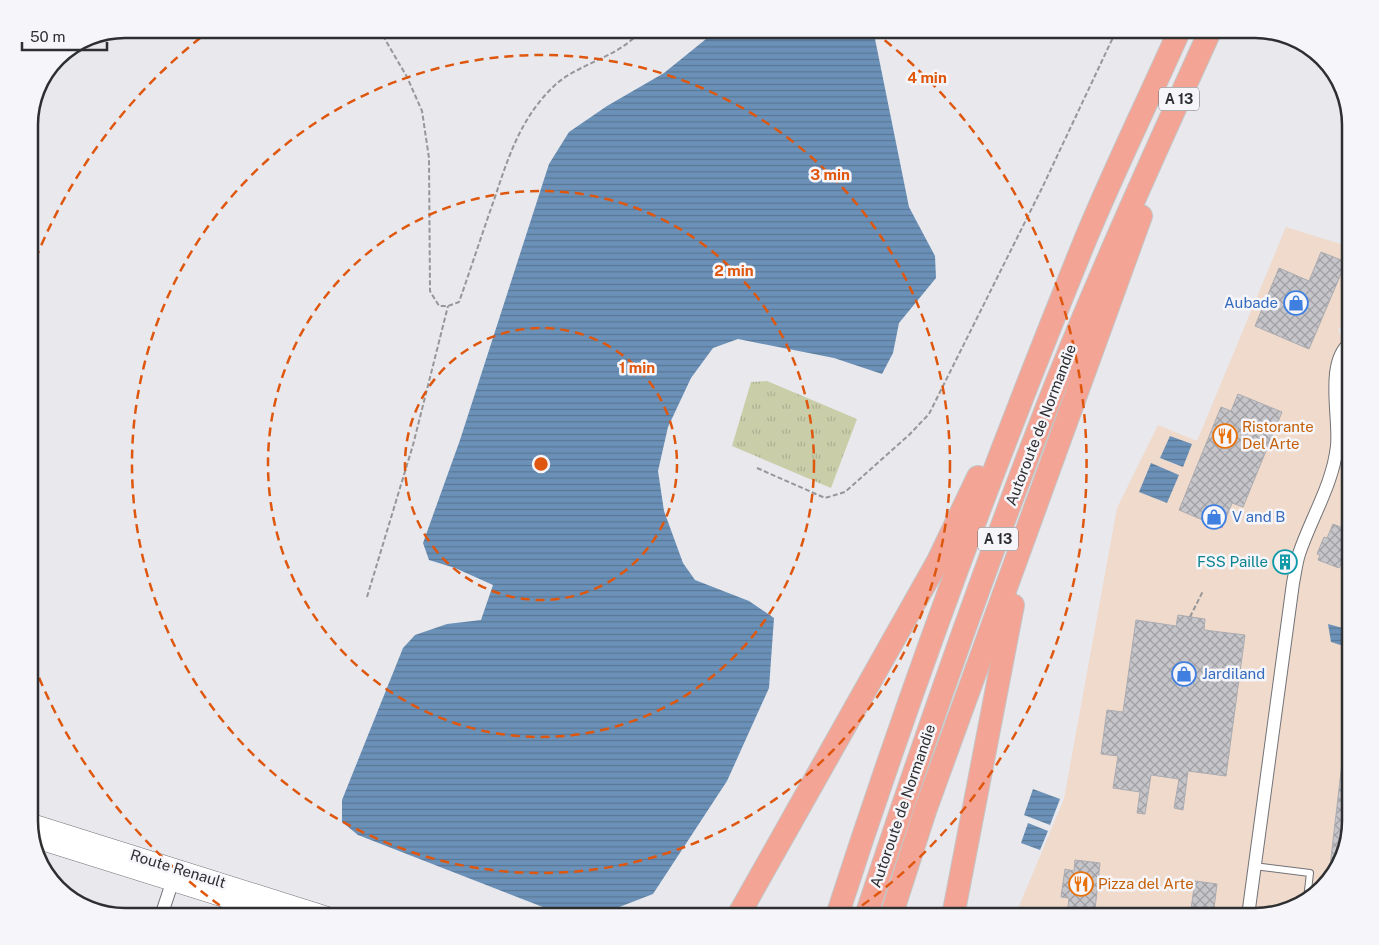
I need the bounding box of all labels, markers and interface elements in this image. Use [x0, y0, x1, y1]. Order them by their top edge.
scale bar [22, 20, 108, 52]
text: 50 m [30, 28, 65, 45]
text: 4 min [907, 69, 947, 86]
road number: A 13 [1159, 88, 1199, 110]
text: 3 min [810, 166, 850, 183]
text: 2 min [714, 262, 754, 279]
shop icon: Aubade [1283, 290, 1309, 316]
place label: Aubade [1224, 294, 1278, 311]
street label: Autoroute de Normandie [1002, 342, 1079, 508]
text: 1 min [619, 359, 655, 376]
place label: Ristorante Del Arte [1242, 418, 1314, 452]
restaurant icon: Ristorante Del Arte [1212, 423, 1238, 449]
centre of rings [532, 455, 550, 473]
shop icon: V and B [1201, 504, 1227, 530]
place label: V and B [1232, 508, 1285, 525]
road number: A 13 [978, 528, 1018, 550]
building icon: FSS Paille [1272, 549, 1298, 575]
place label: FSS Paille [1197, 553, 1268, 570]
shop icon: Jardiland [1171, 661, 1197, 687]
place label: Jardiland [1202, 665, 1265, 682]
street label: Autoroute de Normandie [867, 722, 938, 890]
street label: Route Renault [128, 846, 228, 891]
restaurant icon: Pizza del Arte [1068, 871, 1094, 897]
place label: Pizza del Arte [1098, 875, 1194, 892]

